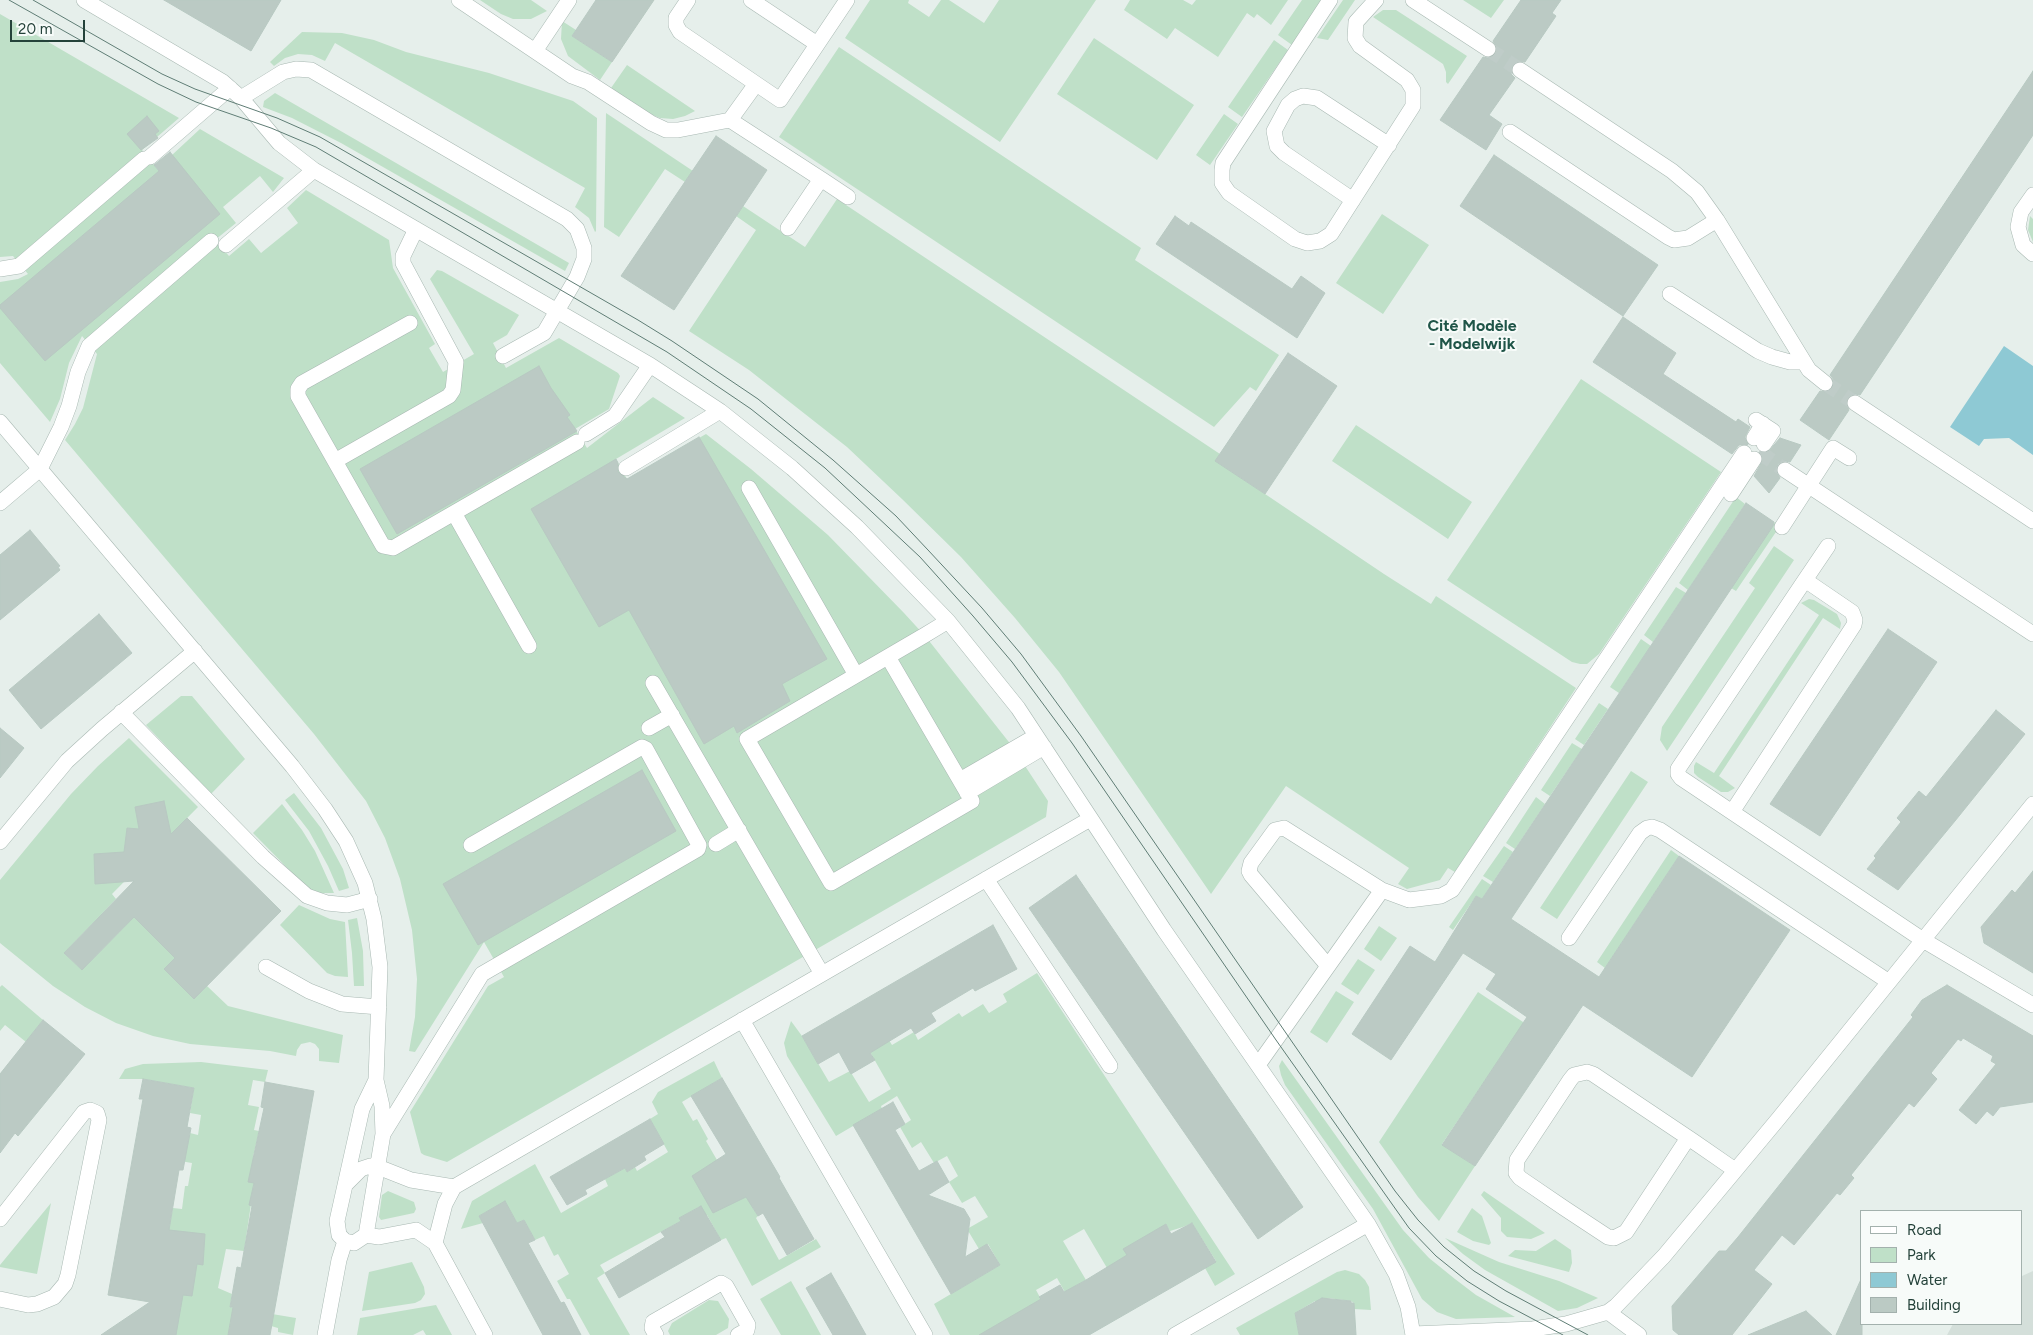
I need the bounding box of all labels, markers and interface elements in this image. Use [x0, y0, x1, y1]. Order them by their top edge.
scale bar [12, 10, 88, 42]
text: 20 m [18, 20, 52, 38]
district label: Cité Modèle - Modelwijk [1427, 316, 1517, 354]
legend [1860, 1210, 2023, 1325]
text: Road [1907, 1221, 1942, 1239]
text: Park [1907, 1246, 1936, 1264]
text: Water [1907, 1271, 1947, 1289]
text: Building [1907, 1296, 1961, 1314]

